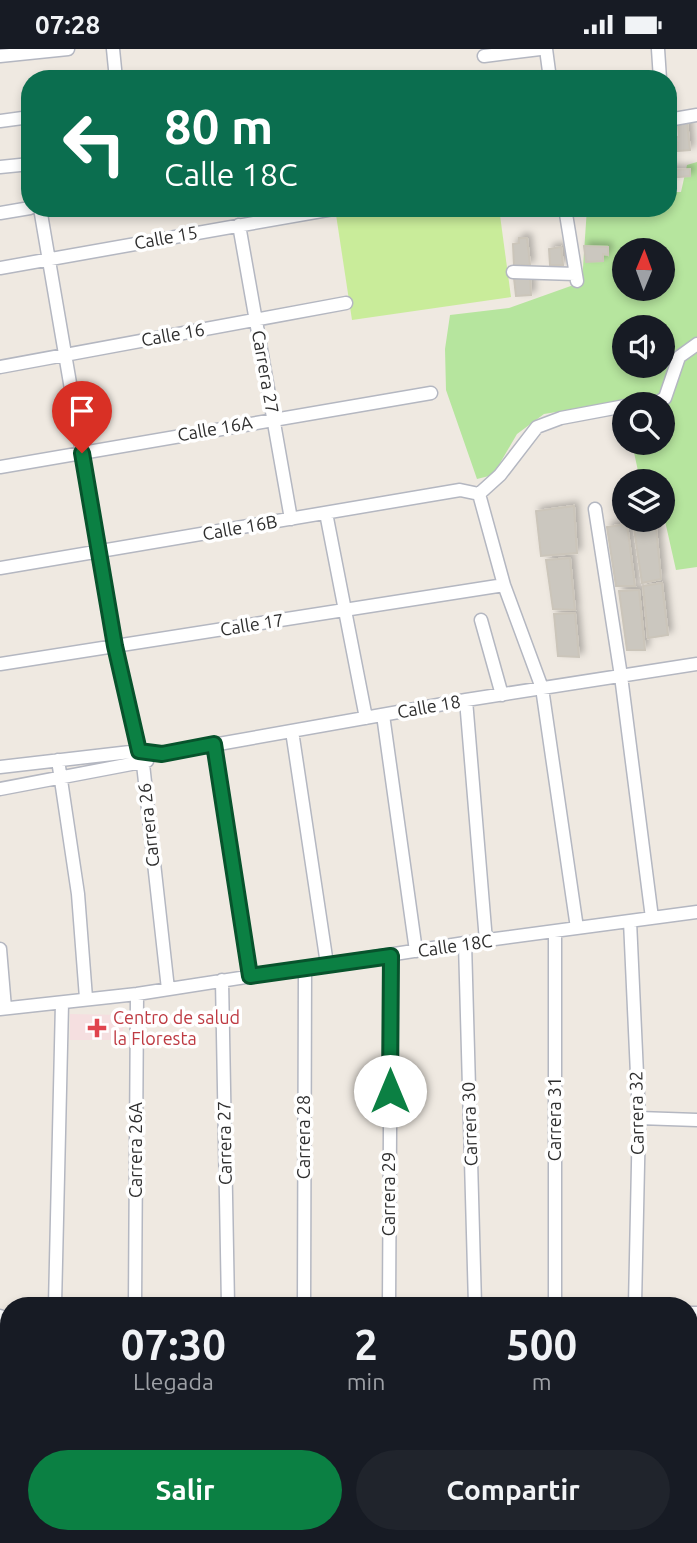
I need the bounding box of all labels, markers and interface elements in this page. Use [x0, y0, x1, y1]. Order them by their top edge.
text: 07:28 [35, 10, 100, 39]
icon: left [49, 98, 140, 189]
text: 80 m [164, 98, 273, 153]
text: Calle 18C [164, 156, 298, 192]
street label: Calle 15 [133, 222, 199, 252]
north arrow [612, 238, 676, 301]
map controls [612, 238, 675, 532]
button: sound [612, 315, 675, 378]
street label: Calle 16 [140, 319, 206, 349]
street label: Carrera 27 [249, 329, 283, 415]
pin [52, 381, 112, 453]
icon: arrive [63, 392, 101, 430]
button: search [612, 392, 675, 455]
street label: Calle 16A [176, 412, 254, 444]
button: layers [612, 469, 675, 532]
street label: Calle 16B [201, 511, 279, 543]
street label: Calle 17 [219, 609, 285, 639]
street label: Calle 18 [396, 691, 462, 721]
street label: Carrera 26 [134, 782, 162, 868]
street label: Calle 18C [416, 930, 493, 960]
place label: Centro de salud la Floresta [113, 1007, 240, 1048]
marker: Centro de salud la Floresta [87, 1018, 107, 1038]
position arrow [353, 1054, 427, 1128]
street label: Carrera 32 [625, 1071, 647, 1155]
street label: Carrera 31 [544, 1077, 564, 1161]
street label: Carrera 30 [458, 1082, 480, 1167]
street label: Carrera 28 [293, 1095, 313, 1179]
street label: Carrera 27 [213, 1101, 235, 1185]
street label: Carrera 26A [125, 1102, 145, 1198]
street label: Carrera 29 [378, 1152, 398, 1236]
text: 07:30 [121, 1321, 226, 1368]
text: 2 [354, 1321, 378, 1368]
text: 500 [506, 1321, 577, 1368]
text: Llegada [133, 1369, 214, 1394]
text: min [347, 1369, 385, 1394]
text: m [532, 1369, 552, 1394]
button: Salir [28, 1450, 342, 1530]
button: Compartir [356, 1450, 670, 1530]

